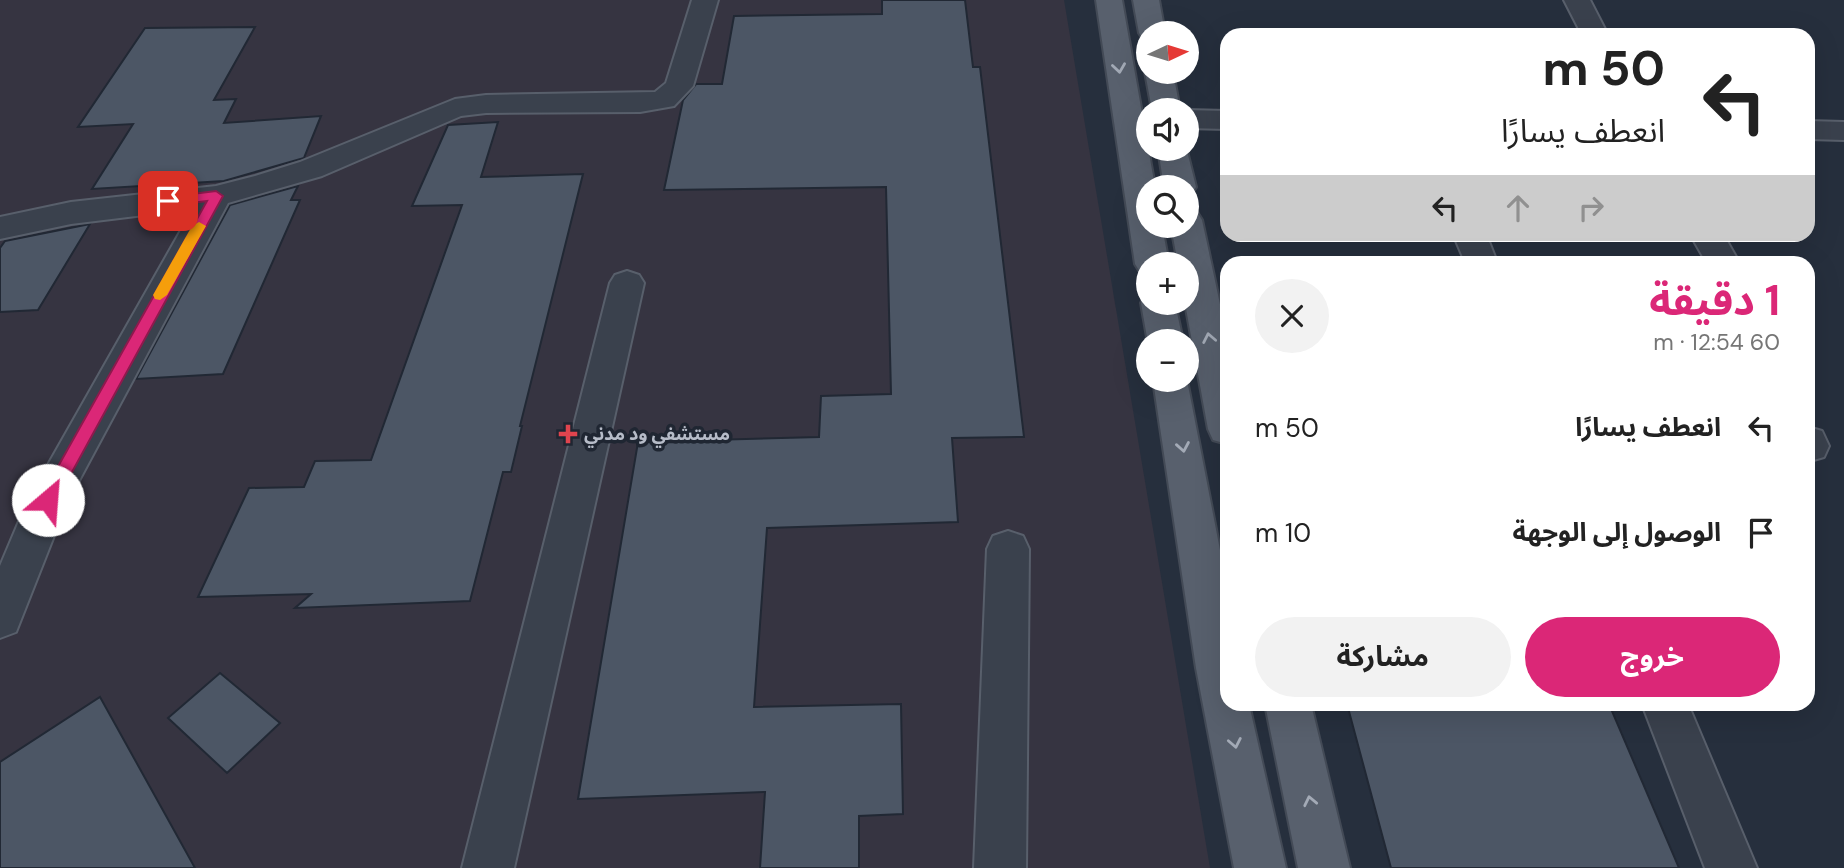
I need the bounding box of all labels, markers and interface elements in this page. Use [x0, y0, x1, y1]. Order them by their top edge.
north arrow [1136, 21, 1199, 84]
map controls [1136, 21, 1199, 392]
text: 50 m [1542, 36, 1665, 100]
icon: left [1689, 56, 1780, 147]
one-way arrow [1112, 62, 1127, 73]
button: sound [1136, 98, 1199, 161]
text: انعطف يسارًا [1501, 110, 1665, 152]
pin [138, 171, 198, 231]
button: search [1136, 175, 1199, 238]
icon: arrive [149, 182, 187, 220]
icon: left [1426, 189, 1464, 227]
icon: ahead [1499, 189, 1537, 227]
icon: right [1572, 189, 1610, 227]
button: + [1136, 252, 1199, 315]
text: 1 دقيقة [1649, 273, 1780, 328]
button: close [1255, 279, 1329, 353]
text: 60 m · 12:54 [1653, 327, 1780, 357]
button: − [1136, 329, 1199, 392]
one-way arrow [1202, 332, 1217, 344]
icon: left [1742, 409, 1780, 447]
text: انعطف يسارًا [1575, 410, 1721, 444]
text: 50 m [1255, 411, 1319, 445]
place label: مستشفي ود مدني [584, 422, 730, 448]
marker: مستشفي ود مدني [558, 424, 578, 444]
one-way arrow [1175, 441, 1190, 453]
position arrow [11, 463, 85, 537]
icon: arrive [1742, 514, 1780, 552]
text: الوصول إلى الوجهة [1512, 515, 1721, 549]
text: 10 m [1255, 516, 1311, 550]
button: مشاركة [1255, 617, 1511, 697]
button: خروج [1525, 617, 1780, 697]
one-way arrow [1226, 737, 1241, 749]
one-way arrow [1303, 795, 1318, 807]

